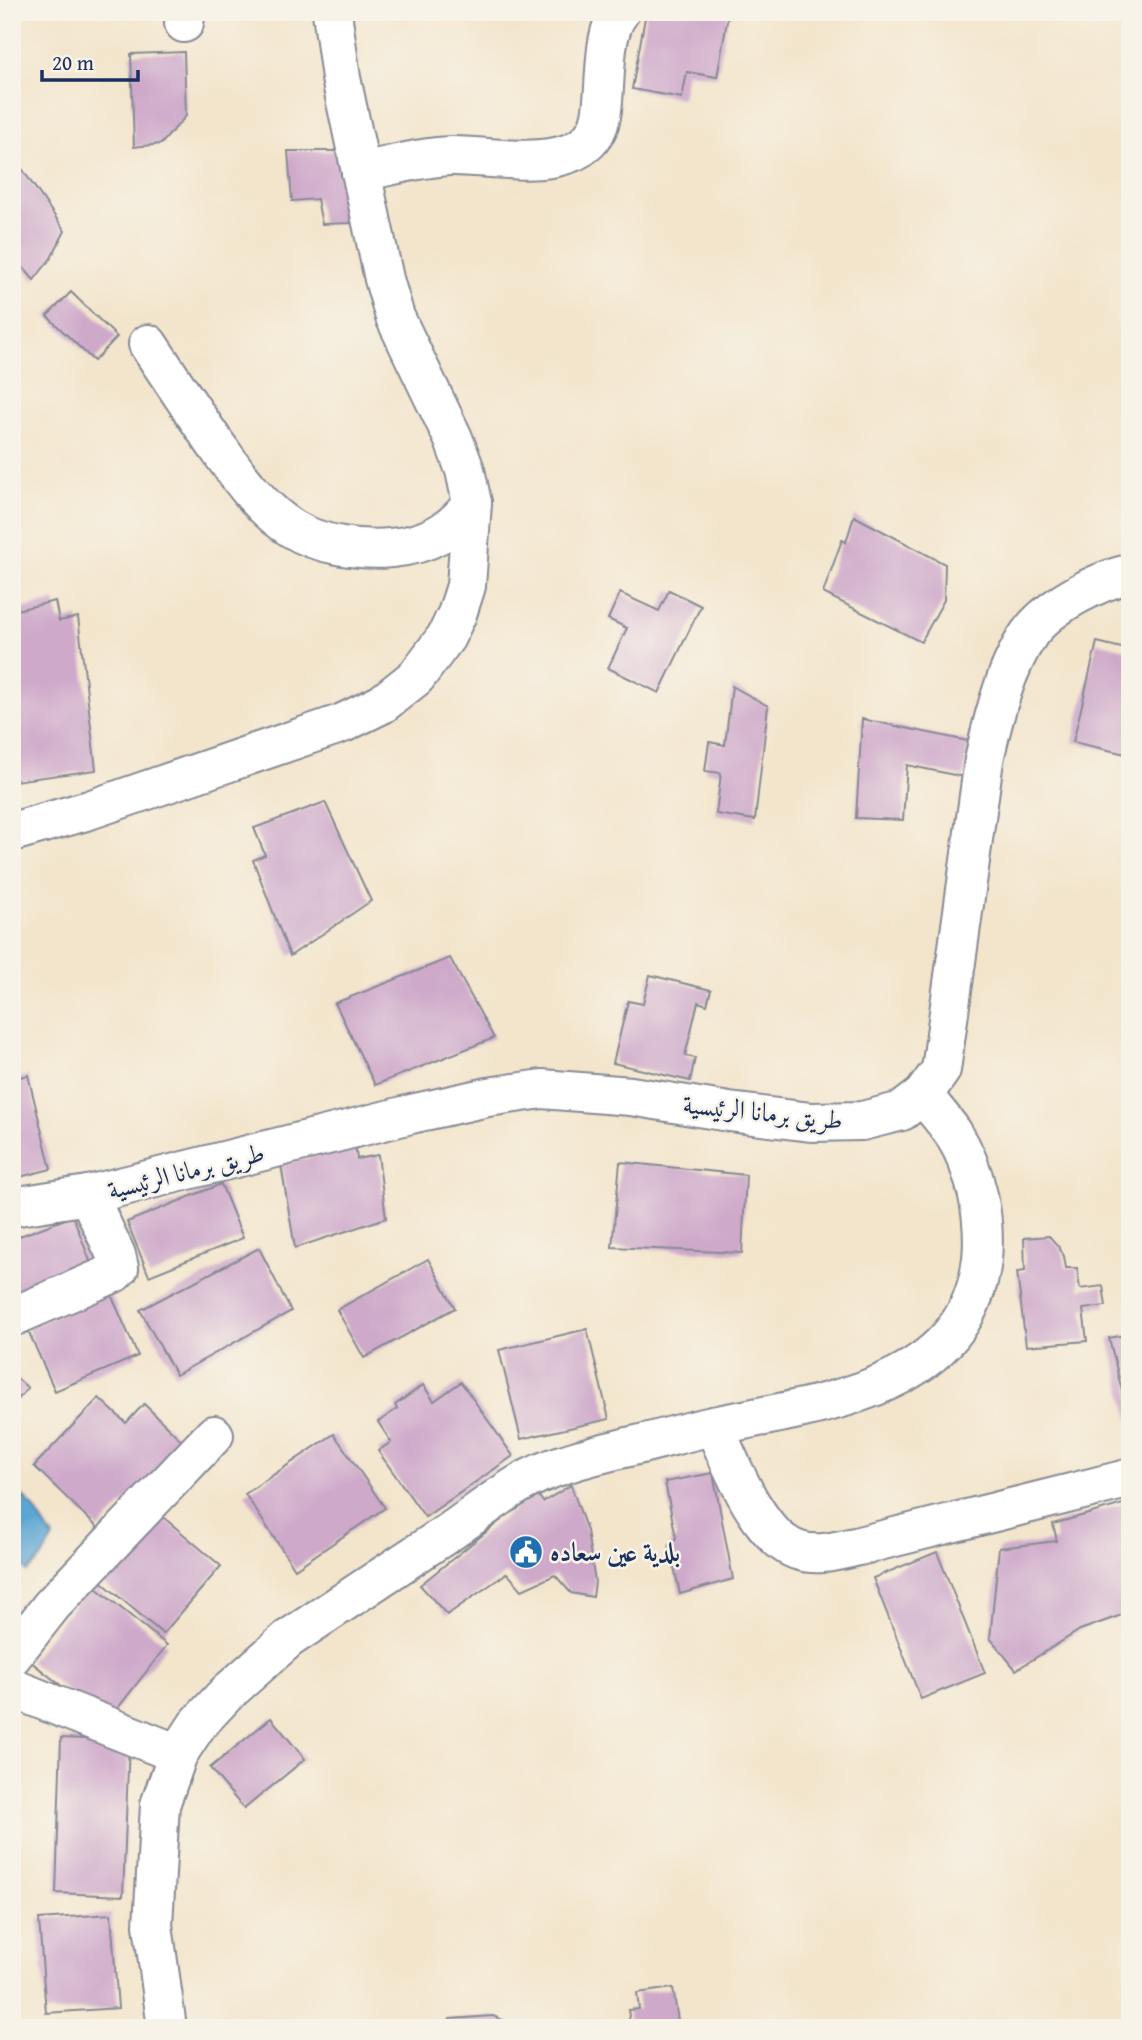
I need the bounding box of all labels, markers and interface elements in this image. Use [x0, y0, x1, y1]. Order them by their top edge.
scale bar [42, 38, 138, 82]
text: 20 m [52, 47, 94, 78]
street label: طريق برمانا الرئيسية [681, 1084, 845, 1139]
street label: طريق برمانا الرئيسية [103, 1132, 269, 1209]
place label: بلدية عين سعاده [550, 1532, 680, 1571]
public building icon: بلدية عين سعاده [507, 1533, 545, 1571]

